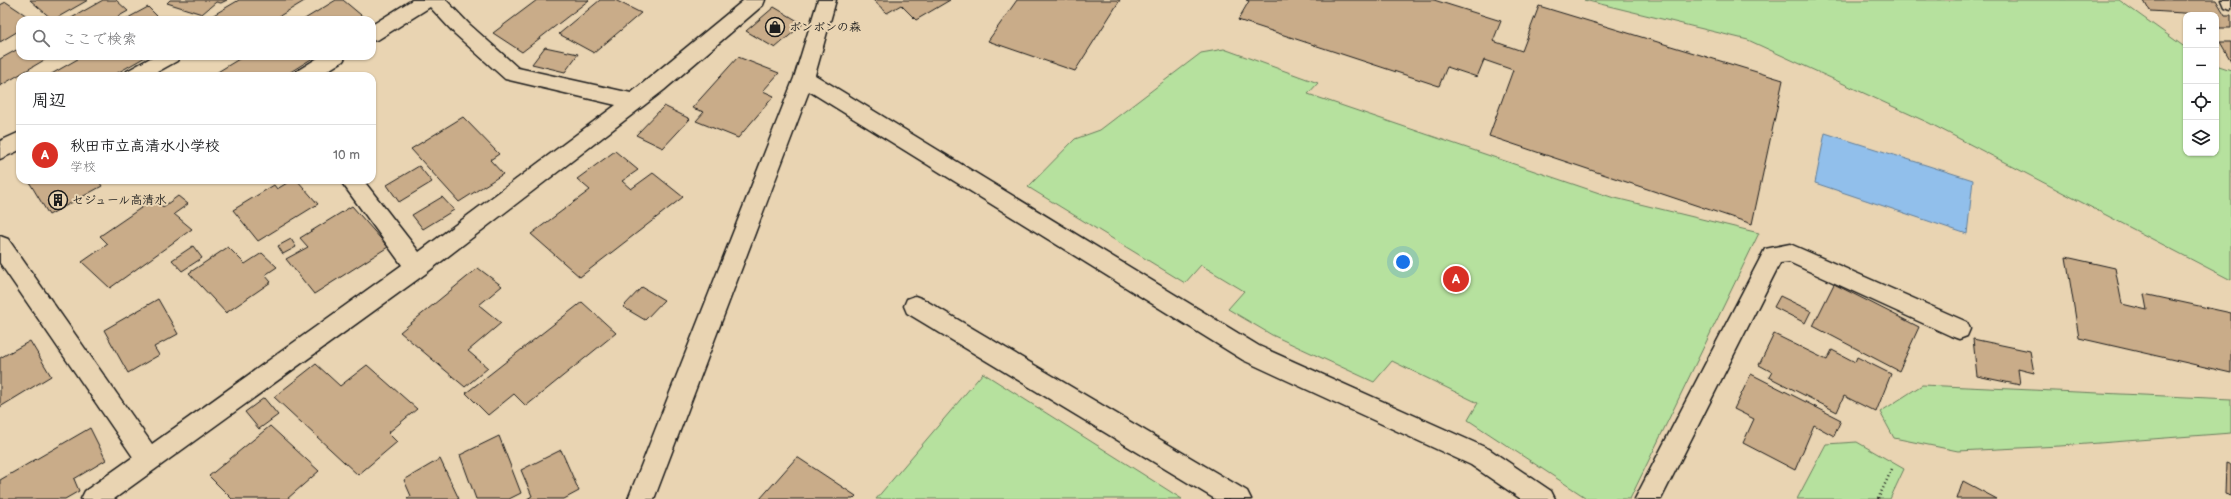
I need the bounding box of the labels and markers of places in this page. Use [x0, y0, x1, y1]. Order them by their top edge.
shop icon: ボンボンの森 [764, 16, 786, 38]
place label: ボンボンの森 [789, 20, 861, 35]
building icon: セジュール高清水 [47, 189, 69, 211]
place label: セジュール高清水 [72, 193, 167, 208]
pin: A [1443, 264, 1469, 294]

